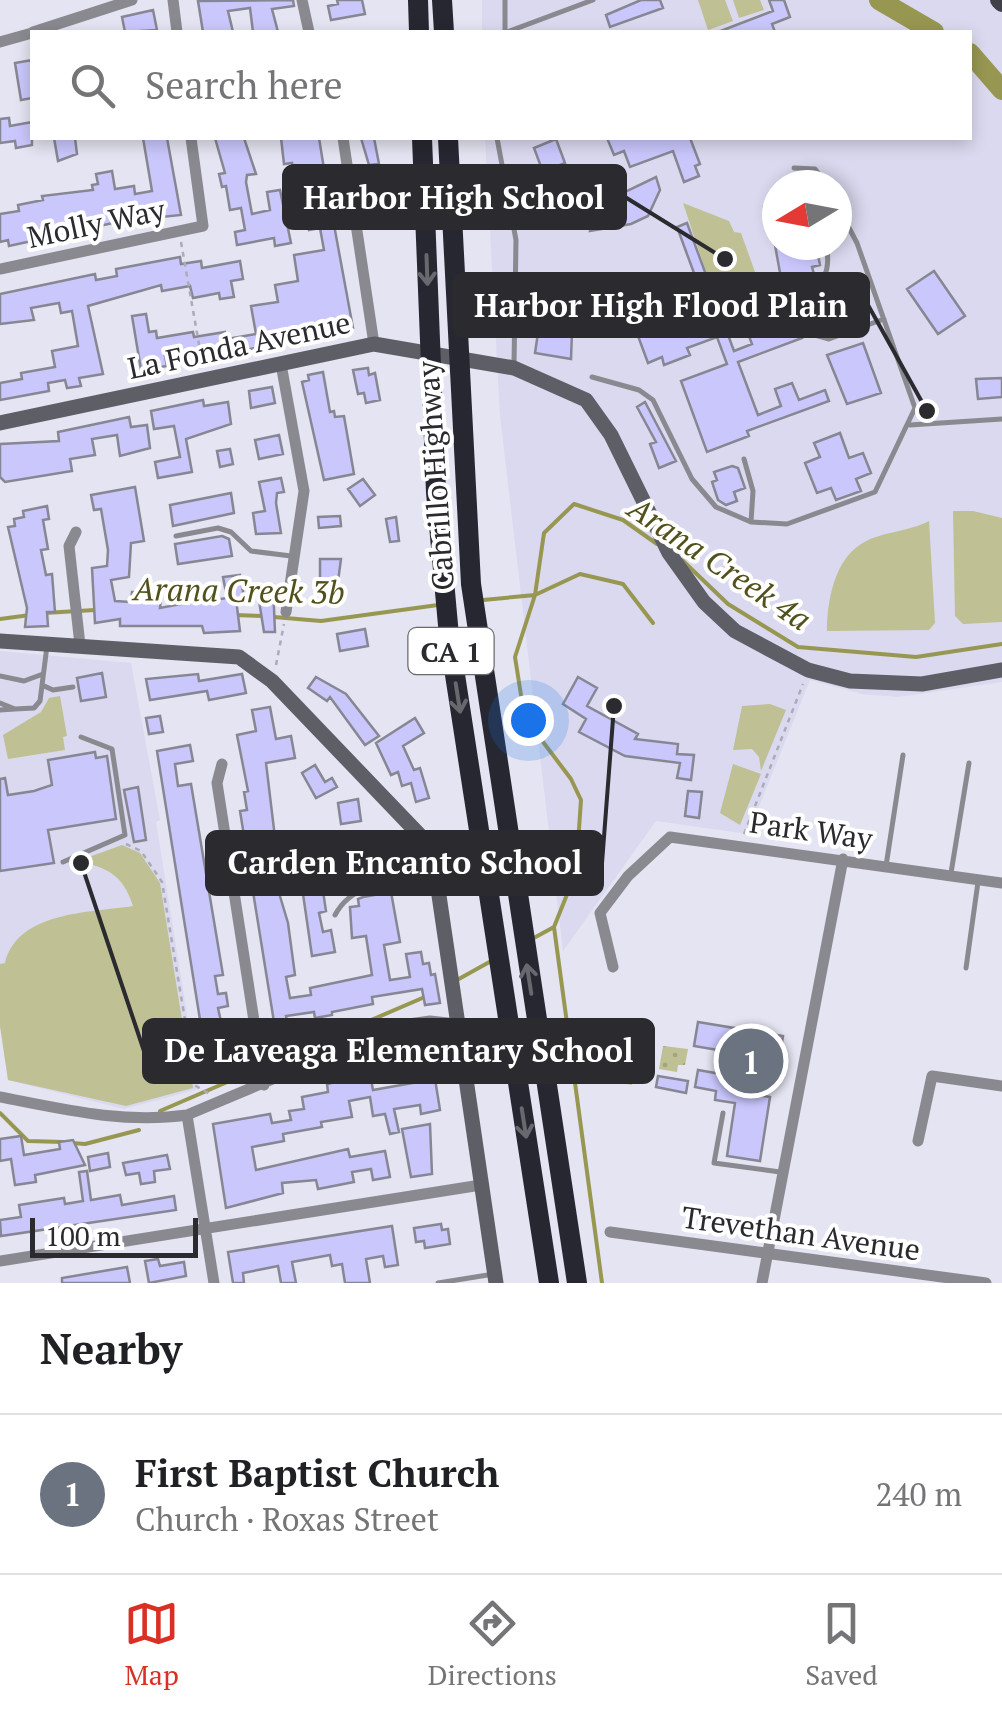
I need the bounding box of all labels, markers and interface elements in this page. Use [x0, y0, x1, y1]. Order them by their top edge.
search box [30, 30, 972, 140]
icon: search [65, 58, 120, 113]
text: Search here [145, 60, 343, 110]
callout: Harbor High School [284, 166, 625, 228]
north arrow [762, 170, 852, 260]
text: Harbor High School [303, 176, 605, 218]
street label: Molly Way [24, 189, 169, 257]
one-way arrow [418, 253, 437, 285]
callout: Harbor High Flood Plain [454, 274, 868, 336]
text: Harbor High Flood Plain [474, 284, 848, 326]
street label: La Fonda Avenue [124, 302, 354, 388]
street label: Cabrillo Highway [407, 359, 463, 592]
water label: Arana Creek 4a [619, 485, 820, 640]
water label: Arana Creek 3b [131, 567, 345, 613]
road number: CA 1 [408, 628, 494, 674]
one-way arrow [449, 682, 468, 714]
your location [503, 695, 554, 746]
street label: Park Way [747, 802, 876, 859]
callout: Carden Encanto School [207, 832, 602, 894]
text: Carden Encanto School [228, 841, 582, 883]
one-way arrow [520, 963, 538, 996]
callout: De Laveaga Elementary School [144, 1020, 653, 1082]
pin: 1 [718, 1024, 784, 1098]
text: De Laveaga Elementary School [164, 1029, 634, 1071]
one-way arrow [515, 1107, 534, 1139]
street label: Trevethan Avenue [679, 1196, 923, 1270]
scale bar [30, 1213, 198, 1258]
text: 100 m [45, 1217, 121, 1254]
text: Nearby [40, 1320, 182, 1376]
text: First Baptist Church [135, 1448, 499, 1498]
text: 1 [63, 1473, 82, 1515]
text: 240 m [875, 1473, 962, 1515]
text: Church · Roxas Street [135, 1498, 439, 1540]
tab: Map [124, 1596, 179, 1693]
tab: Directions [428, 1596, 557, 1693]
tab: Saved [805, 1596, 878, 1693]

